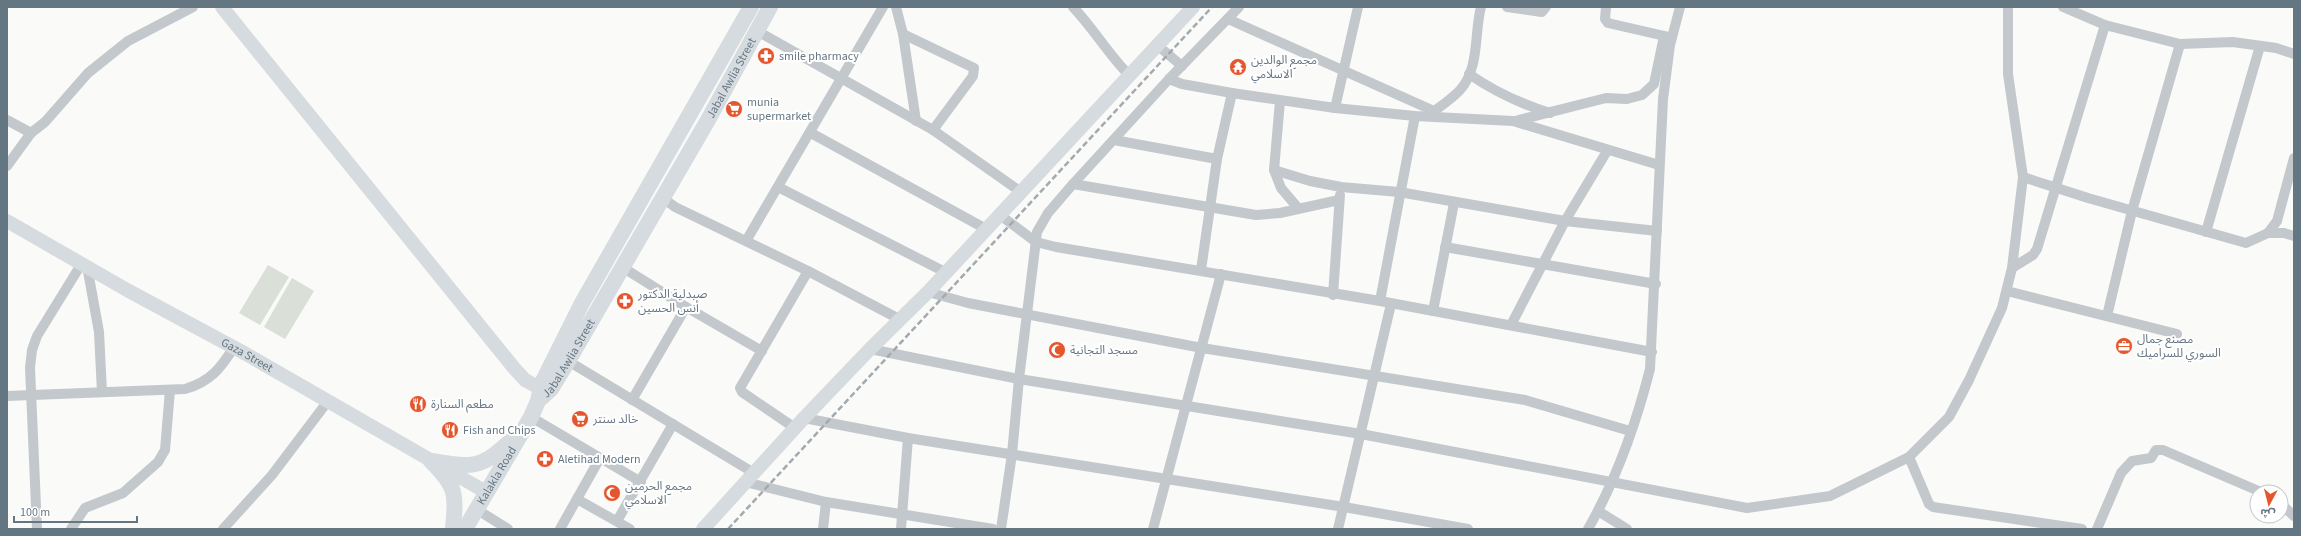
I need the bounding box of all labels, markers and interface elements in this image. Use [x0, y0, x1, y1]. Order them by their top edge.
street label: Jabal Awlia Street [703, 35, 761, 121]
pharmacy icon: smile pharmacy [756, 46, 776, 66]
place label: smile pharmacy [779, 48, 859, 65]
place label: مجمع الوالدين الاسلامي [1251, 52, 1317, 84]
temple icon: مجمع الوالدين الاسلامي [1228, 57, 1248, 77]
place label: munia supermarket [747, 94, 811, 125]
supermarket icon: munia supermarket [724, 99, 744, 119]
place label: صيدلية الدكتور أنس الحسين [637, 286, 708, 317]
pharmacy icon: صيدلية الدكتور أنس الحسين [615, 291, 635, 311]
street label: Jabal Awlia Street [539, 316, 600, 402]
place label: مصنع جمال السوري للسراميك [2137, 331, 2221, 363]
street label: Gaza Street [218, 334, 276, 377]
office icon: مصنع جمال السوري للسراميك [2114, 336, 2134, 356]
mosque icon: مسجد التجانية [1047, 340, 1067, 360]
place label: مسجد التجانية [1070, 342, 1138, 359]
restaurant icon: مطعم السنارة [408, 394, 428, 414]
place label: مطعم السنارة [431, 396, 494, 413]
supermarket icon: خالد سنتر [570, 409, 590, 429]
place label: خالد سنتر [592, 411, 638, 428]
restaurant icon: Fish and Chips [440, 420, 460, 440]
place label: Fish and Chips [463, 422, 536, 439]
street label: Kalakla Road [473, 443, 521, 508]
pharmacy icon: Aletihad Modern [535, 449, 555, 469]
place label: Aletihad Modern [558, 451, 641, 468]
place label: مجمع الحرمين الاسلامي [625, 478, 692, 510]
mosque icon: مجمع الحرمين الاسلامي [602, 483, 622, 503]
north arrow [2249, 484, 2289, 524]
scale bar [14, 498, 137, 524]
text: 100 m [20, 504, 50, 521]
text: ش [2259, 505, 2276, 522]

